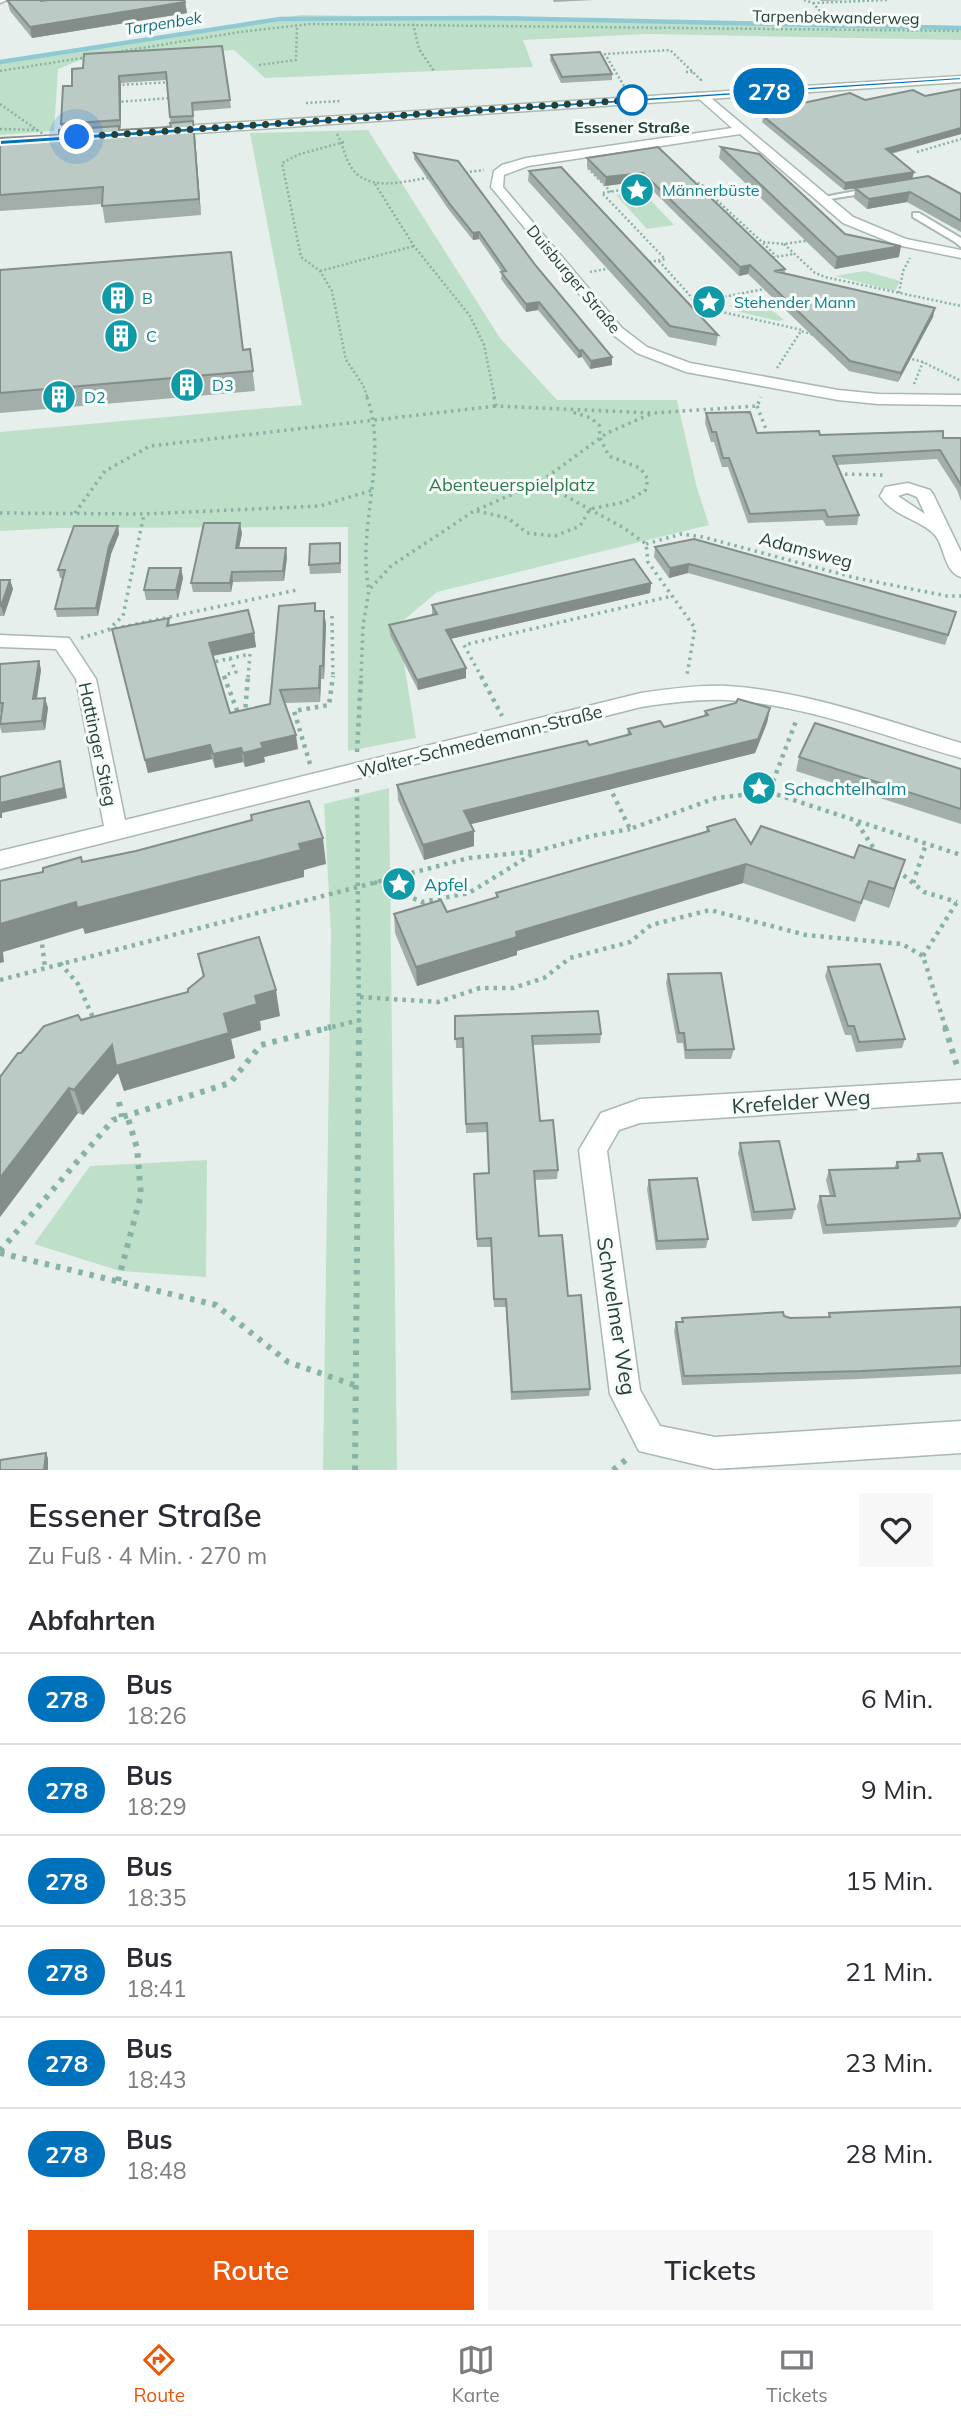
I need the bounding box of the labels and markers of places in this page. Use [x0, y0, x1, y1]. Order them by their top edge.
marker: Essener Straße [617, 85, 647, 115]
place label: Essener Straße [574, 117, 690, 137]
place icon: Männerbüste [618, 171, 656, 209]
place label: Männerbüste [662, 180, 760, 200]
building icon: B [99, 279, 137, 317]
place icon: Stehender Mann [690, 283, 728, 321]
place label: B [142, 288, 153, 308]
place label: Stehender Mann [734, 292, 856, 312]
building icon: C [102, 317, 140, 355]
place label: C [146, 326, 157, 346]
building icon: D3 [168, 366, 206, 404]
place label: D3 [212, 375, 234, 395]
building icon: D2 [40, 378, 78, 416]
place label: D2 [84, 387, 106, 407]
place icon: Schachtelhalm [740, 769, 778, 807]
place label: Schachtelhalm [784, 777, 907, 800]
place icon: Apfel [380, 865, 418, 903]
place label: Apfel [424, 873, 468, 896]

